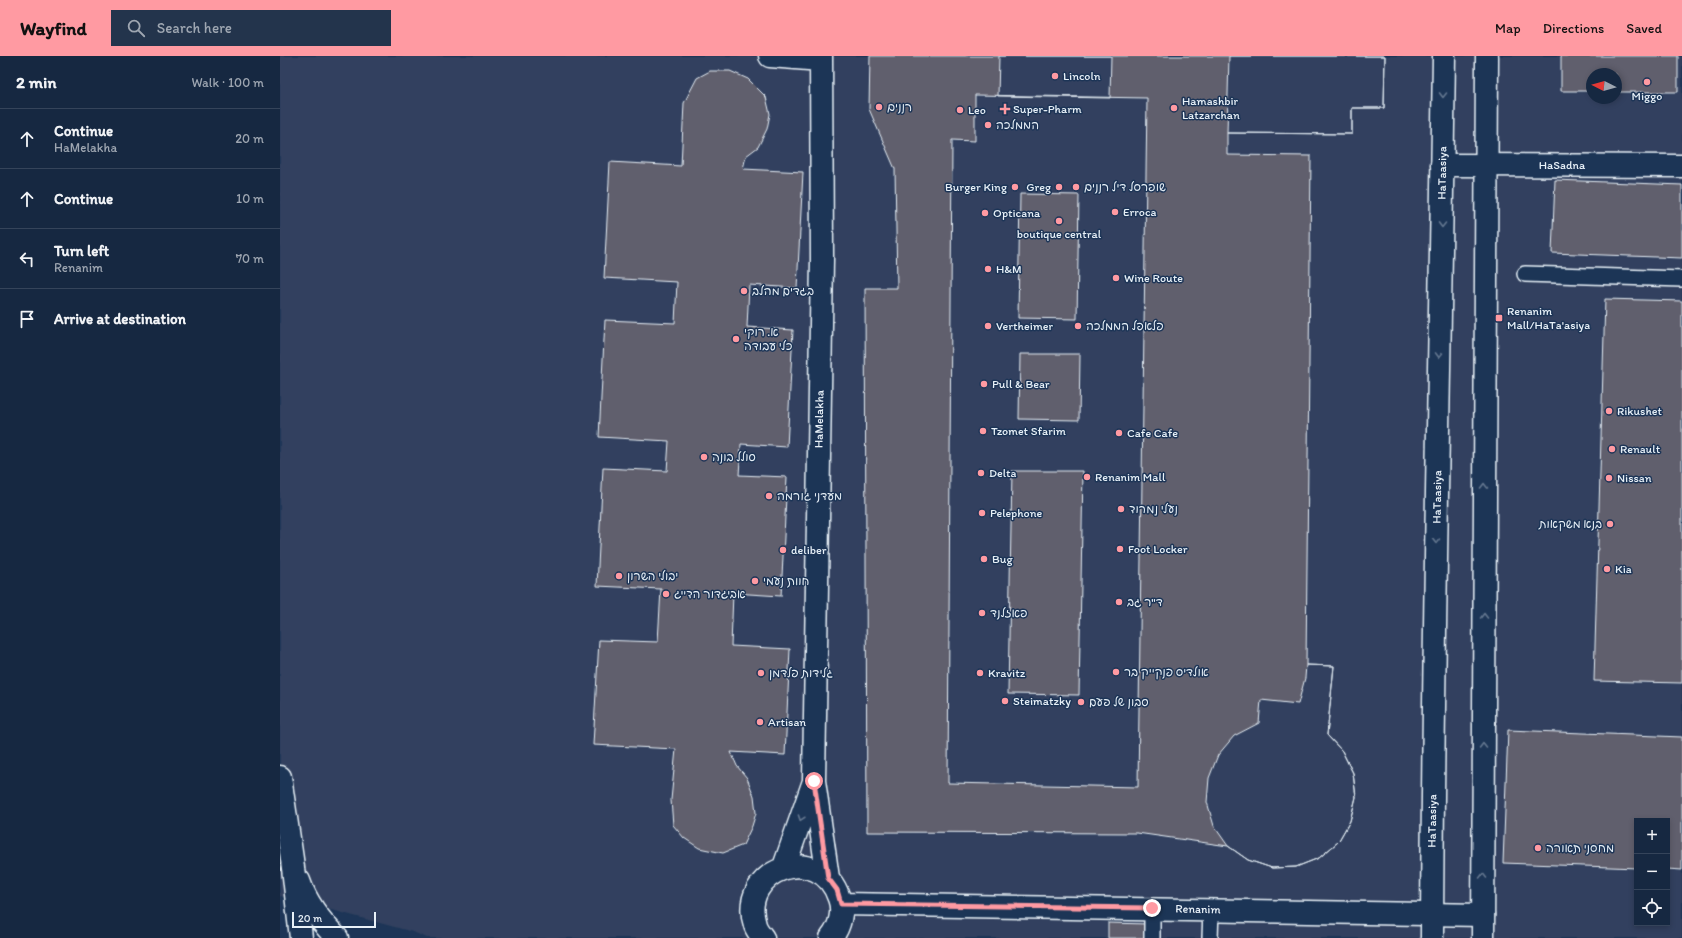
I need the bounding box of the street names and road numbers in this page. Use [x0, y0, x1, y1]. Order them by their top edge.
street label: HaTaasiya [1435, 146, 1449, 200]
street label: HaSadna [1539, 158, 1586, 172]
street label: HaMelakha [811, 389, 827, 448]
street label: HaTaasiya [1430, 470, 1444, 524]
street label: HaTaasiya [1425, 794, 1439, 848]
street label: Renanim [1175, 902, 1221, 916]

